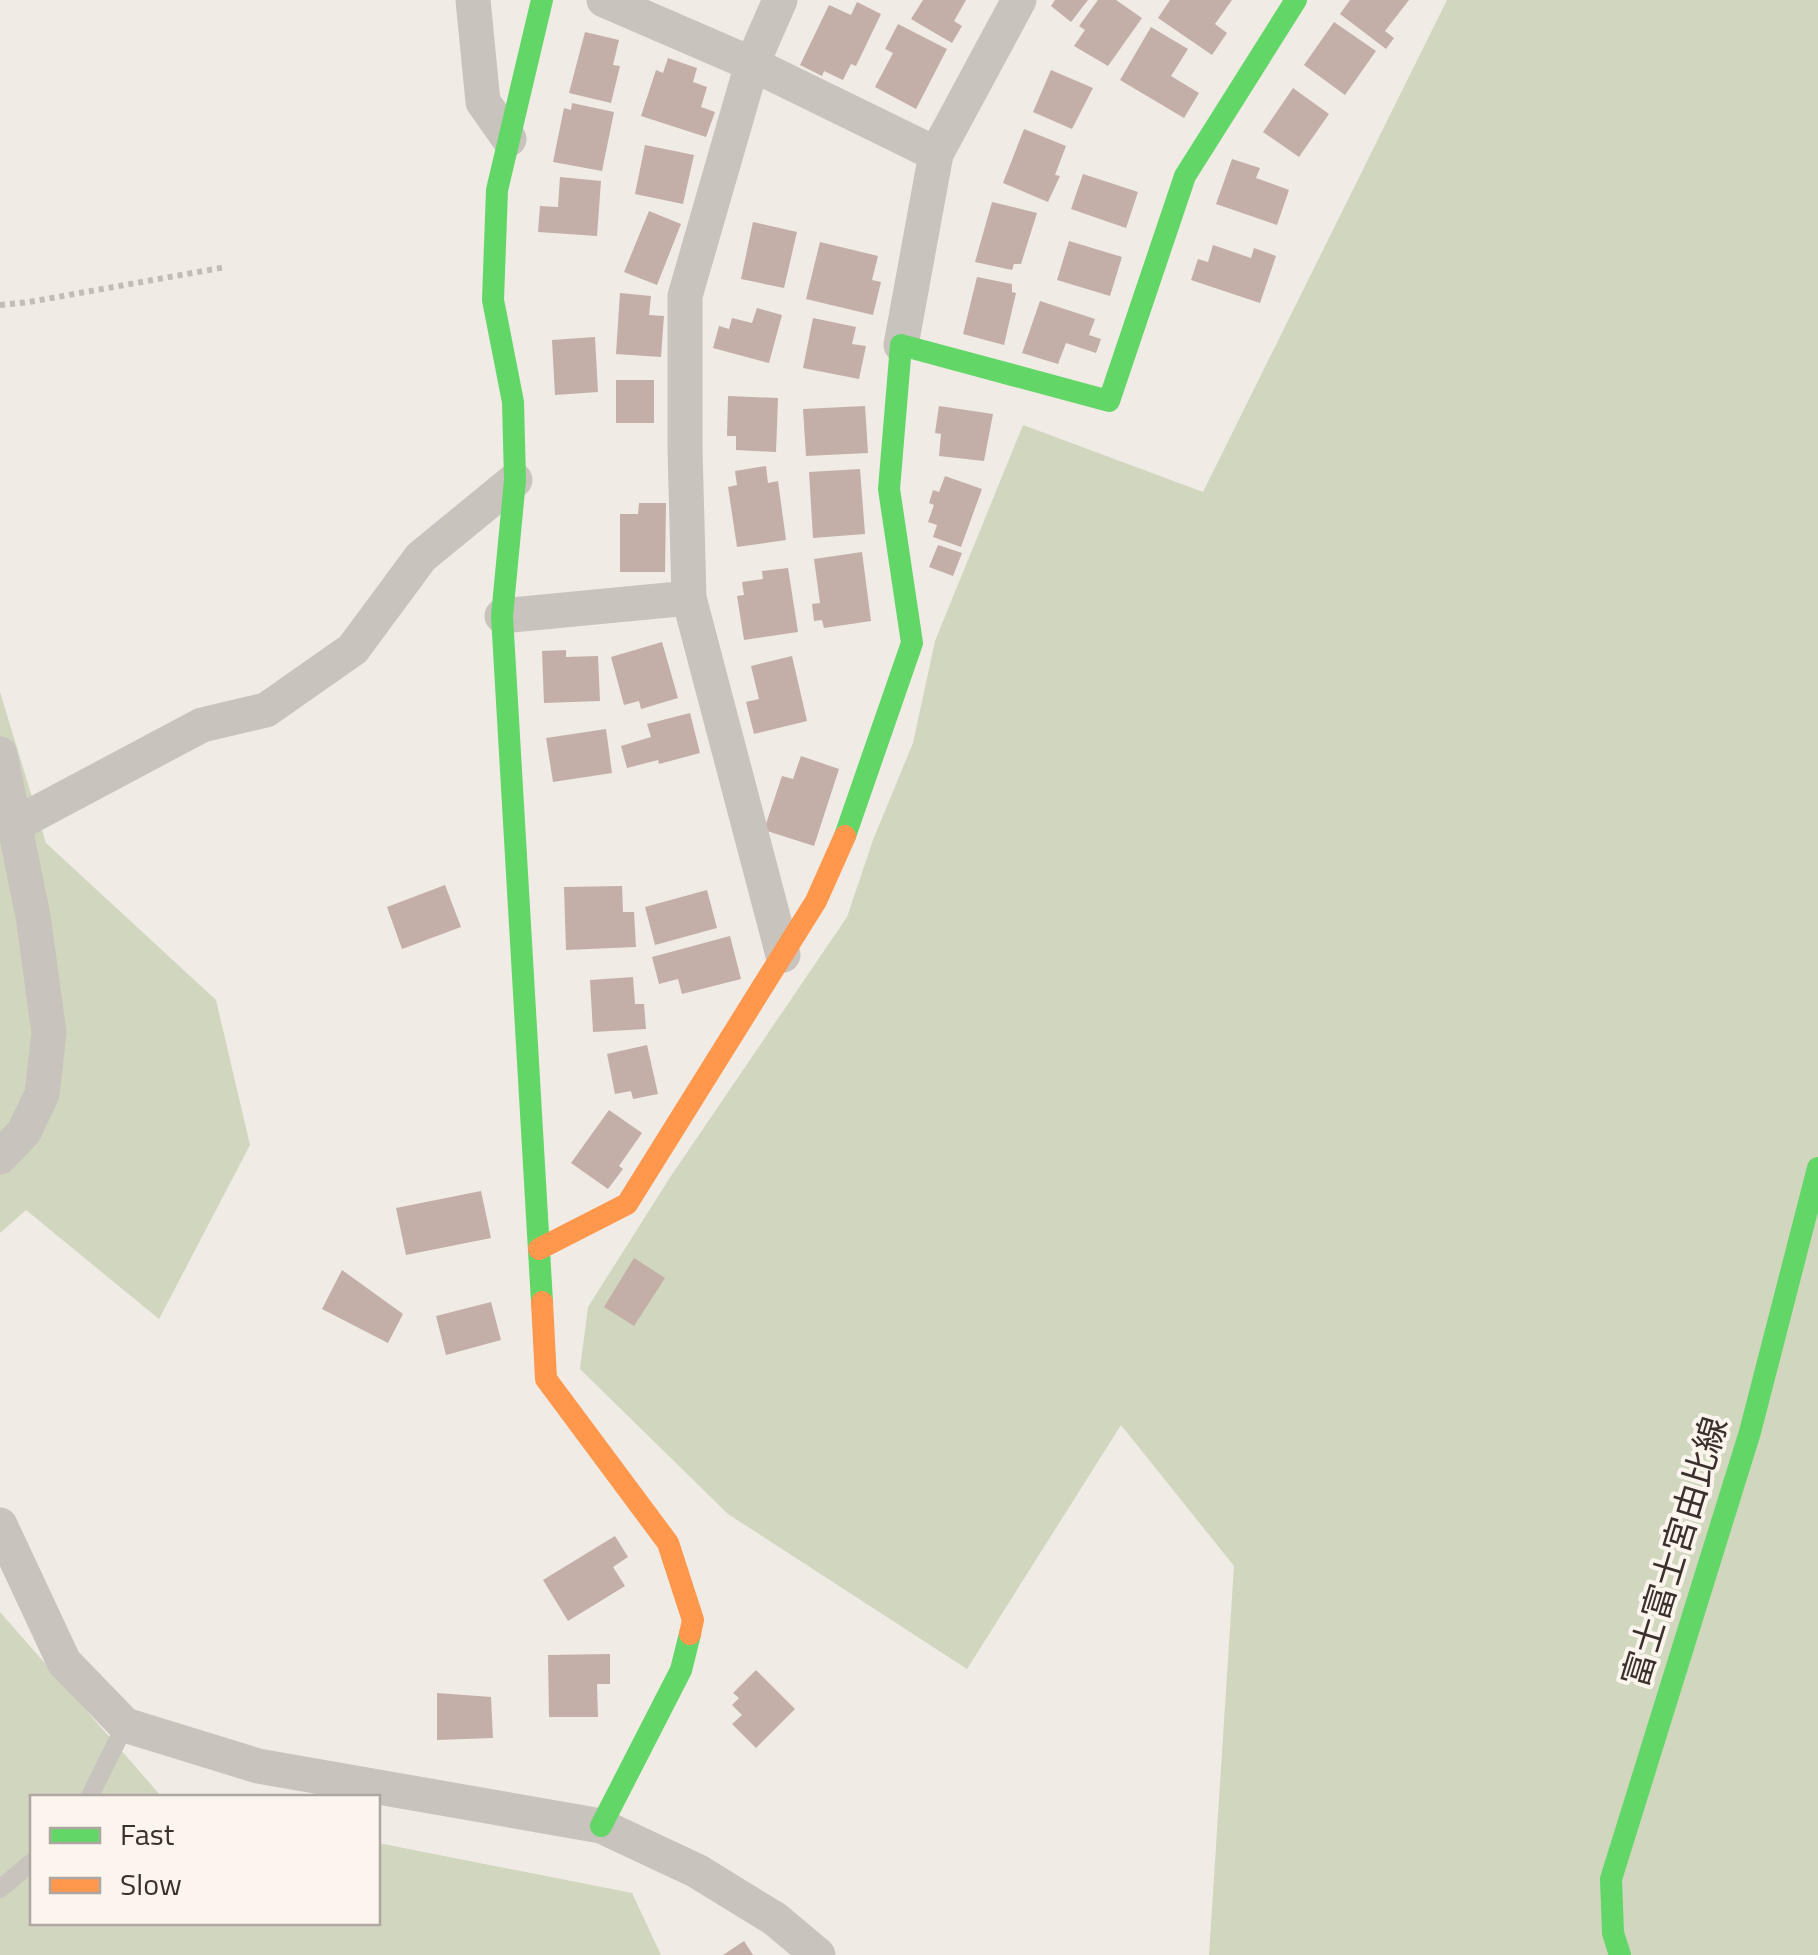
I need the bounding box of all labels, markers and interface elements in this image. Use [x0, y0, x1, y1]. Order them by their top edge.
street label: 富士富士宮由比線 [1607, 1410, 1741, 1693]
legend [30, 1795, 380, 1925]
text: Fast [120, 1811, 175, 1857]
text: Slow [120, 1861, 182, 1907]

